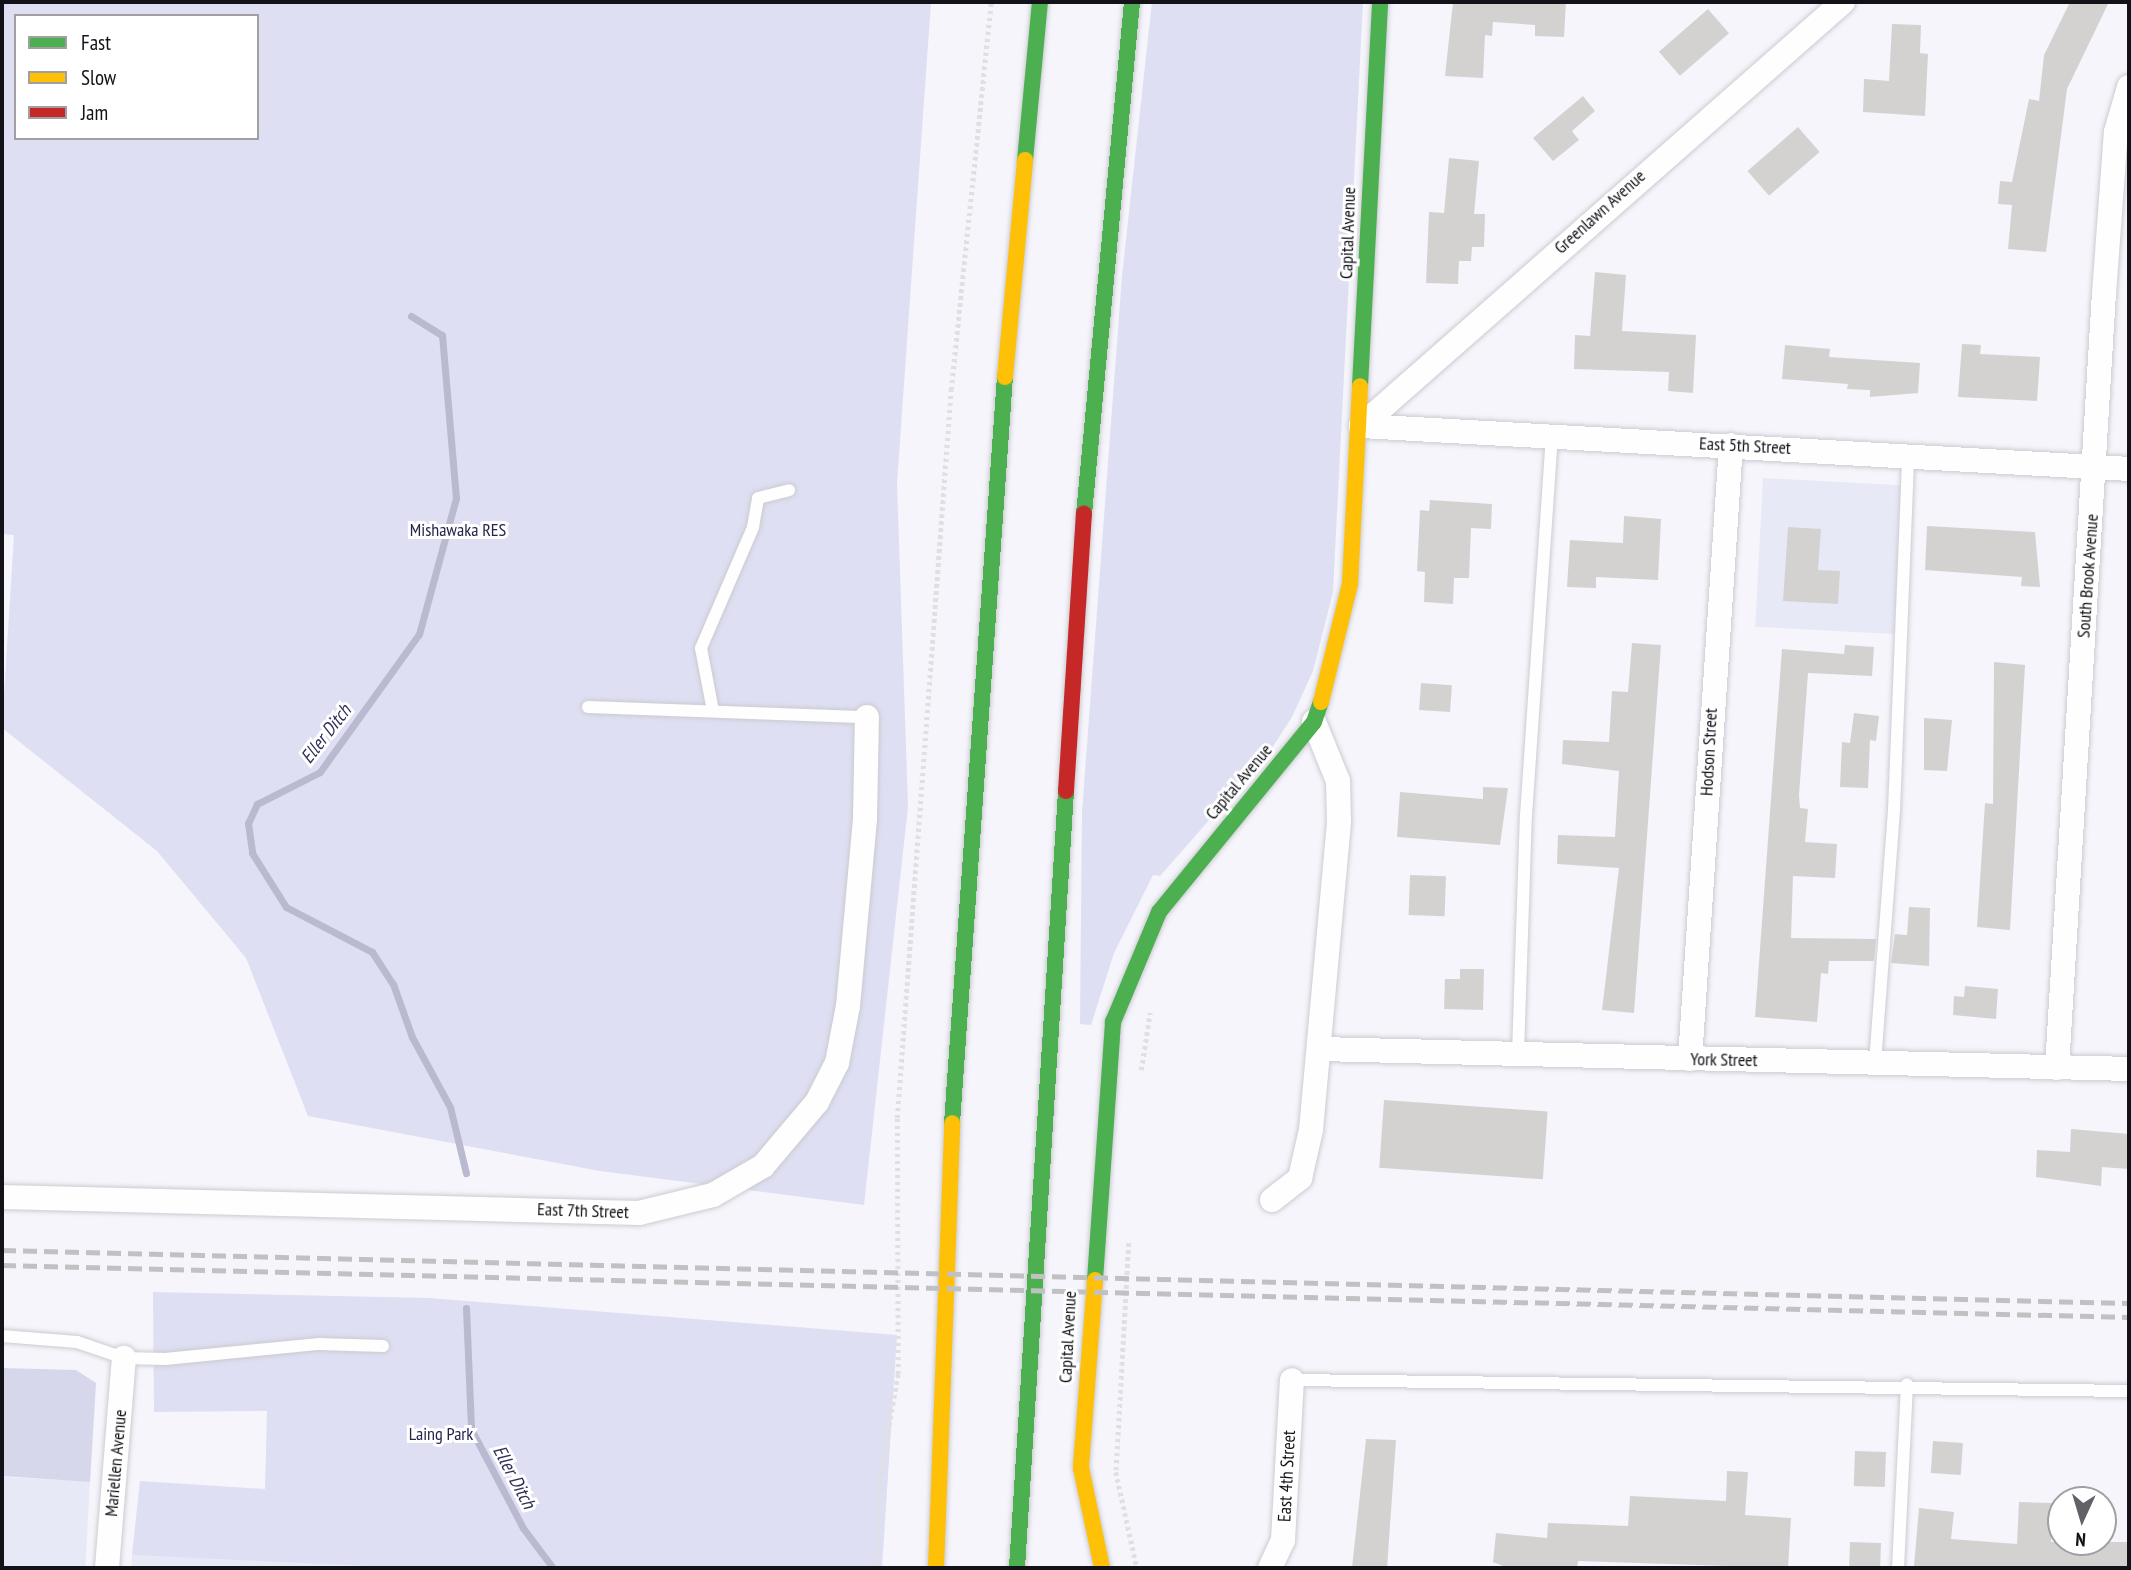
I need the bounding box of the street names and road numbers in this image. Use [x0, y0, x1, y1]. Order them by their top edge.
street label: Greenlawn Avenue [1550, 165, 1650, 259]
street label: Capital Avenue [1336, 186, 1360, 280]
street label: East 5th Street [1699, 433, 1791, 459]
street label: South Brook Avenue [2073, 513, 2103, 639]
street label: Hodson Street [1696, 707, 1722, 797]
street label: Capital Avenue [1201, 740, 1277, 824]
street label: York Street [1690, 1049, 1758, 1071]
street label: East 7th Street [537, 1199, 629, 1223]
street label: Capital Avenue [1055, 1290, 1081, 1384]
street label: Mariellen Avenue [101, 1408, 131, 1518]
street label: East 4th Street [1274, 1430, 1300, 1522]

